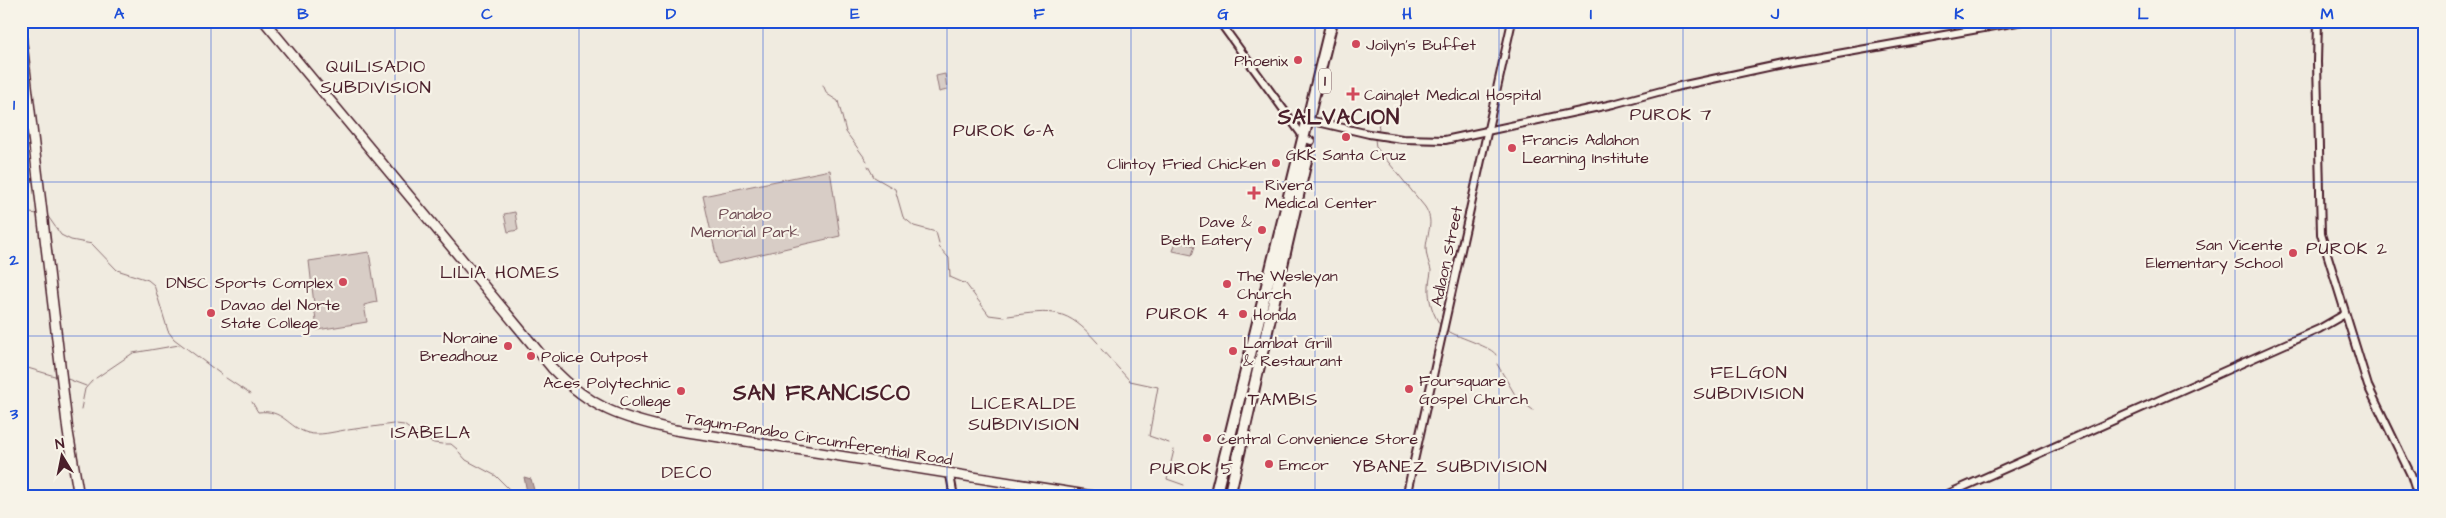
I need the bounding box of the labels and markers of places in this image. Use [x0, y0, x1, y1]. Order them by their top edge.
place label: Joilyn's Buffet [1366, 34, 1476, 57]
marker: Joilyn's Buffet [1350, 38, 1362, 50]
place label: Phoenix [1234, 50, 1288, 72]
marker: Phoenix [1292, 54, 1304, 66]
place label: Cainglet Medical Hospital [1364, 84, 1541, 107]
marker: Cainglet Medical Hospital [1346, 87, 1360, 101]
place label: Francis Adlahon Learning Institute [1522, 129, 1649, 170]
marker: GKK Santa Cruz [1340, 131, 1352, 143]
marker: Francis Adlahon Learning Institute [1506, 142, 1518, 154]
place label: GKK Santa Cruz [1286, 144, 1406, 166]
place label: Clintoy Fried Chicken [1107, 153, 1266, 176]
marker: Clintoy Fried Chicken [1270, 157, 1282, 169]
place label: Rivera Medical Center [1265, 174, 1377, 214]
marker: Rivera Medical Center [1247, 186, 1261, 200]
place label: Dave & Beth Eatery [1161, 211, 1252, 252]
marker: Dave & Beth Eatery [1256, 224, 1268, 236]
place label: San Vicente Elementary School [2146, 234, 2283, 275]
marker: San Vicente Elementary School [2287, 247, 2299, 259]
place label: The Wesleyan Church [1237, 265, 1338, 305]
place label: DNSC Sports Complex [166, 272, 333, 294]
marker: DNSC Sports Complex [337, 276, 349, 288]
marker: The Wesleyan Church [1221, 278, 1233, 290]
place label: Davao del Norte State College [221, 294, 340, 335]
place label: Honda [1253, 304, 1296, 326]
marker: Davao del Norte State College [205, 307, 217, 319]
marker: Honda [1237, 308, 1249, 320]
place label: Noraine Breadhouz [420, 327, 498, 367]
place label: Lambat Grill & Restaurant [1243, 332, 1343, 372]
marker: Noraine Breadhouz [502, 340, 514, 352]
marker: Lambat Grill & Restaurant [1227, 345, 1239, 357]
place label: Police Outpost [541, 346, 649, 368]
marker: Police Outpost [525, 350, 537, 362]
place label: Foursquare Gospel Church [1419, 370, 1528, 410]
place label: Aces Polytechnic College [543, 372, 671, 413]
marker: Foursquare Gospel Church [1403, 383, 1415, 395]
marker: Aces Polytechnic College [675, 385, 687, 397]
place label: Central Convenience Store [1217, 428, 1418, 450]
marker: Central Convenience Store [1201, 432, 1213, 444]
place label: Emcor [1279, 454, 1329, 476]
marker: Emcor [1263, 458, 1275, 470]

